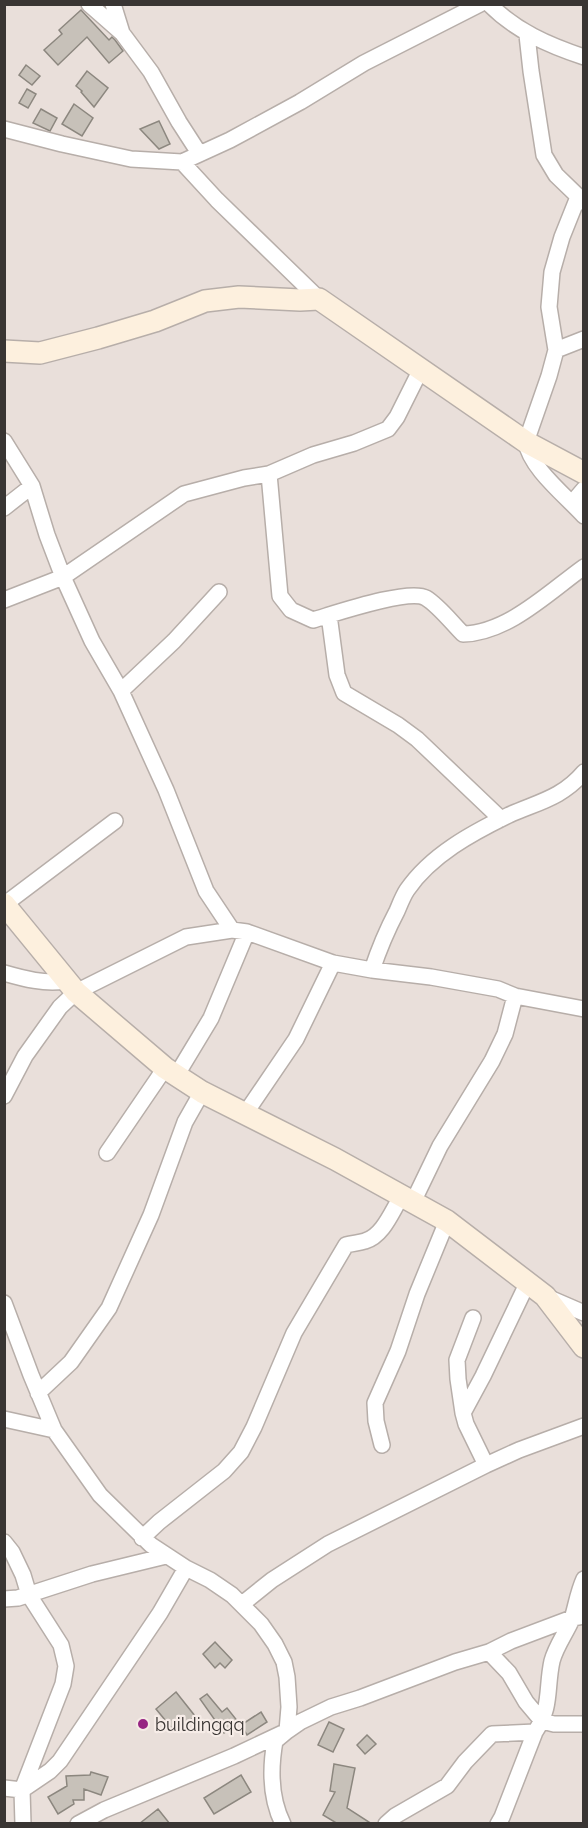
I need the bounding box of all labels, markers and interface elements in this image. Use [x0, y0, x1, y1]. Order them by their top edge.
place label: buildingqq [155, 1714, 245, 1735]
marker: buildingqq [136, 1717, 150, 1731]

